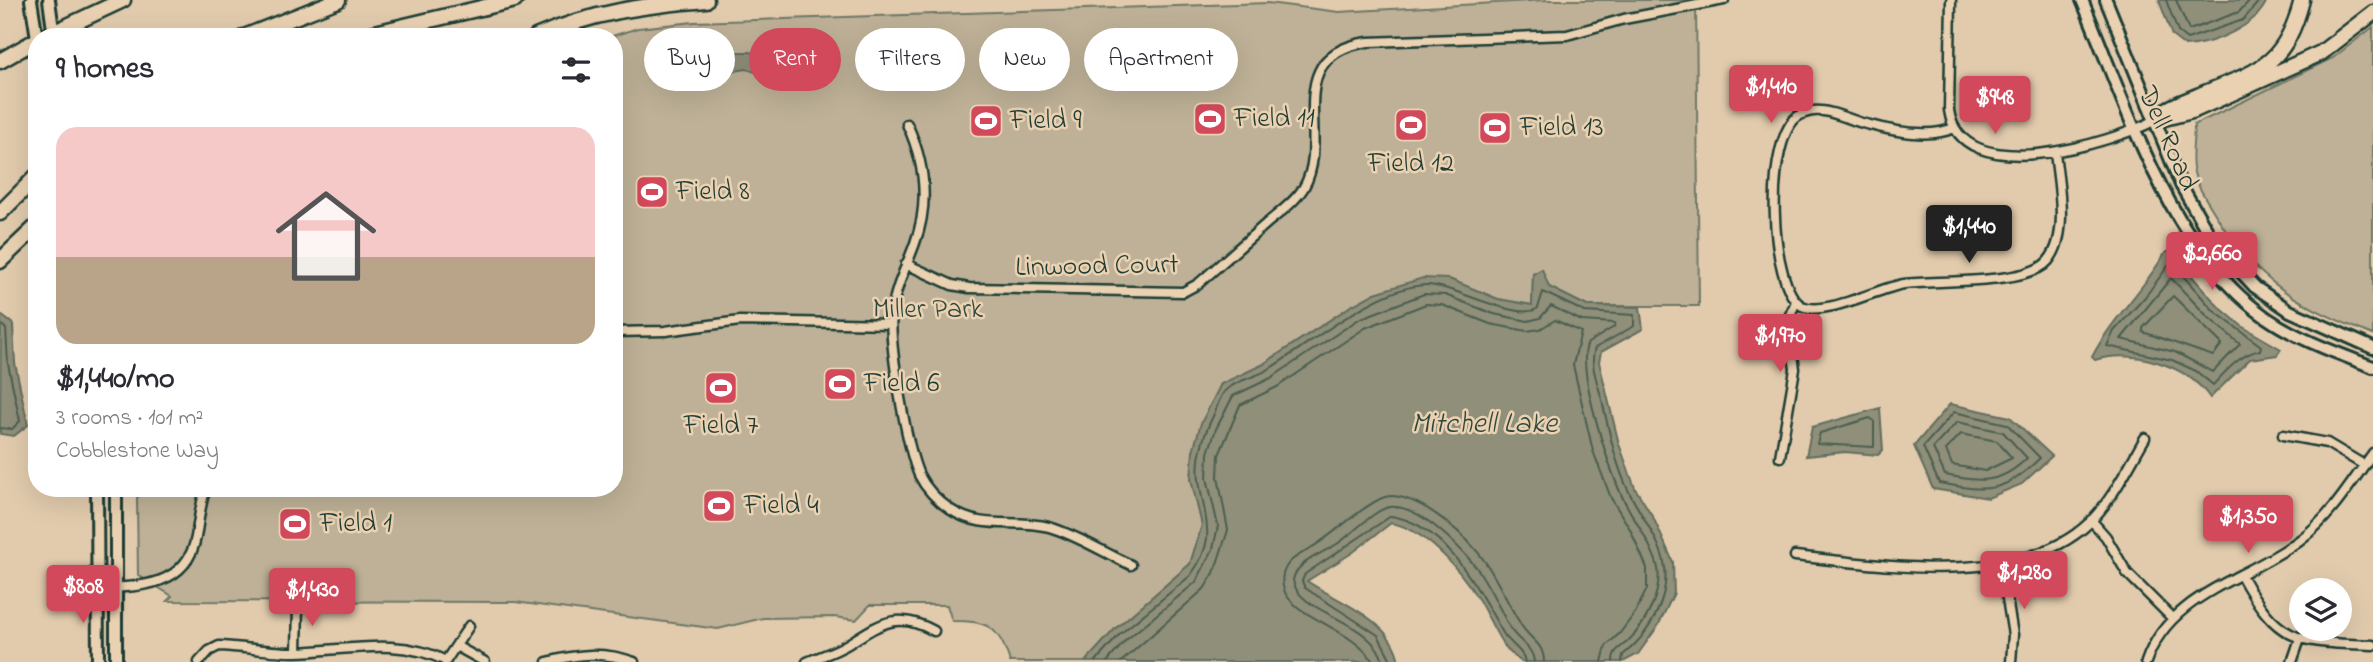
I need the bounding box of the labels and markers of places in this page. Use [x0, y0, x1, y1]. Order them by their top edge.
pin: $1,410 [1714, 66, 1828, 125]
pin: $948 [1954, 76, 2036, 136]
place label: Field 11 [1233, 99, 1315, 140]
sports icon: Field 11 [1191, 100, 1229, 138]
place label: Field 9 [1009, 101, 1082, 142]
sports icon: Field 9 [967, 102, 1005, 140]
sports icon: Field 12 [1392, 106, 1430, 144]
place label: Field 13 [1519, 108, 1604, 149]
sports icon: Field 13 [1476, 109, 1514, 147]
place label: Field 12 [1367, 144, 1454, 185]
place label: Field 8 [675, 172, 750, 213]
sports icon: Field 8 [633, 173, 671, 211]
pin: $1,440 [1912, 205, 2026, 265]
pin: $2,660 [2155, 232, 2269, 292]
pin: $1,970 [1723, 314, 1837, 374]
place label: Field 6 [863, 364, 940, 405]
sports icon: Field 6 [821, 365, 859, 403]
sports icon: Field 7 [702, 369, 740, 407]
place label: Field 7 [683, 406, 759, 447]
place label: Field 4 [743, 486, 819, 527]
sports icon: Field 4 [700, 487, 738, 525]
pin: $1,350 [2191, 496, 2305, 555]
place label: Field 1 [319, 504, 392, 545]
sports icon: Field 1 [276, 505, 314, 543]
pin: $1,280 [1967, 552, 2081, 611]
pin: $808 [42, 566, 124, 625]
pin: $1,430 [255, 568, 369, 628]

